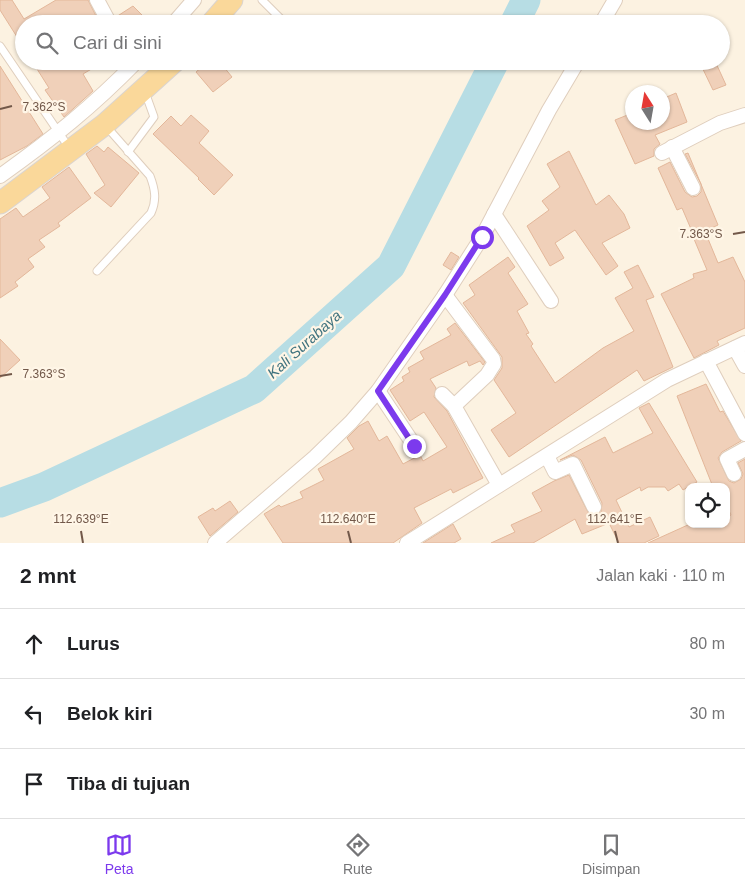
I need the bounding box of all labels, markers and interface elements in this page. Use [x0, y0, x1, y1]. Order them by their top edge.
search box [15, 15, 730, 70]
icon: search [33, 29, 61, 57]
text: Cari di sini [73, 32, 162, 53]
north arrow [625, 85, 670, 130]
text: 7.362°S [23, 100, 65, 114]
route start [471, 226, 494, 249]
text: 7.363°S [680, 227, 722, 241]
water label: Kali Surabaya [264, 306, 344, 382]
text: 7.363°S [23, 367, 65, 381]
route end [403, 435, 426, 458]
map controls [685, 483, 730, 528]
button: locate [685, 483, 730, 528]
text: 112.639°E [53, 512, 109, 526]
text: 112.640°E [320, 512, 376, 526]
text: 112.641°E [587, 512, 643, 526]
text: 2 mnt [20, 564, 76, 587]
text: Jalan kaki · 110 m [596, 567, 725, 584]
icon: ahead [20, 630, 48, 658]
text: Lurus [67, 633, 120, 654]
text: 80 m [689, 635, 725, 652]
icon: left [20, 700, 48, 728]
text: Belok kiri [67, 703, 153, 724]
text: 30 m [689, 705, 725, 722]
icon: arrive [20, 770, 48, 798]
text: Tiba di tujuan [67, 773, 190, 794]
tab: Peta [105, 831, 134, 877]
tab: Rute [343, 831, 373, 877]
tab: Disimpan [582, 831, 640, 877]

